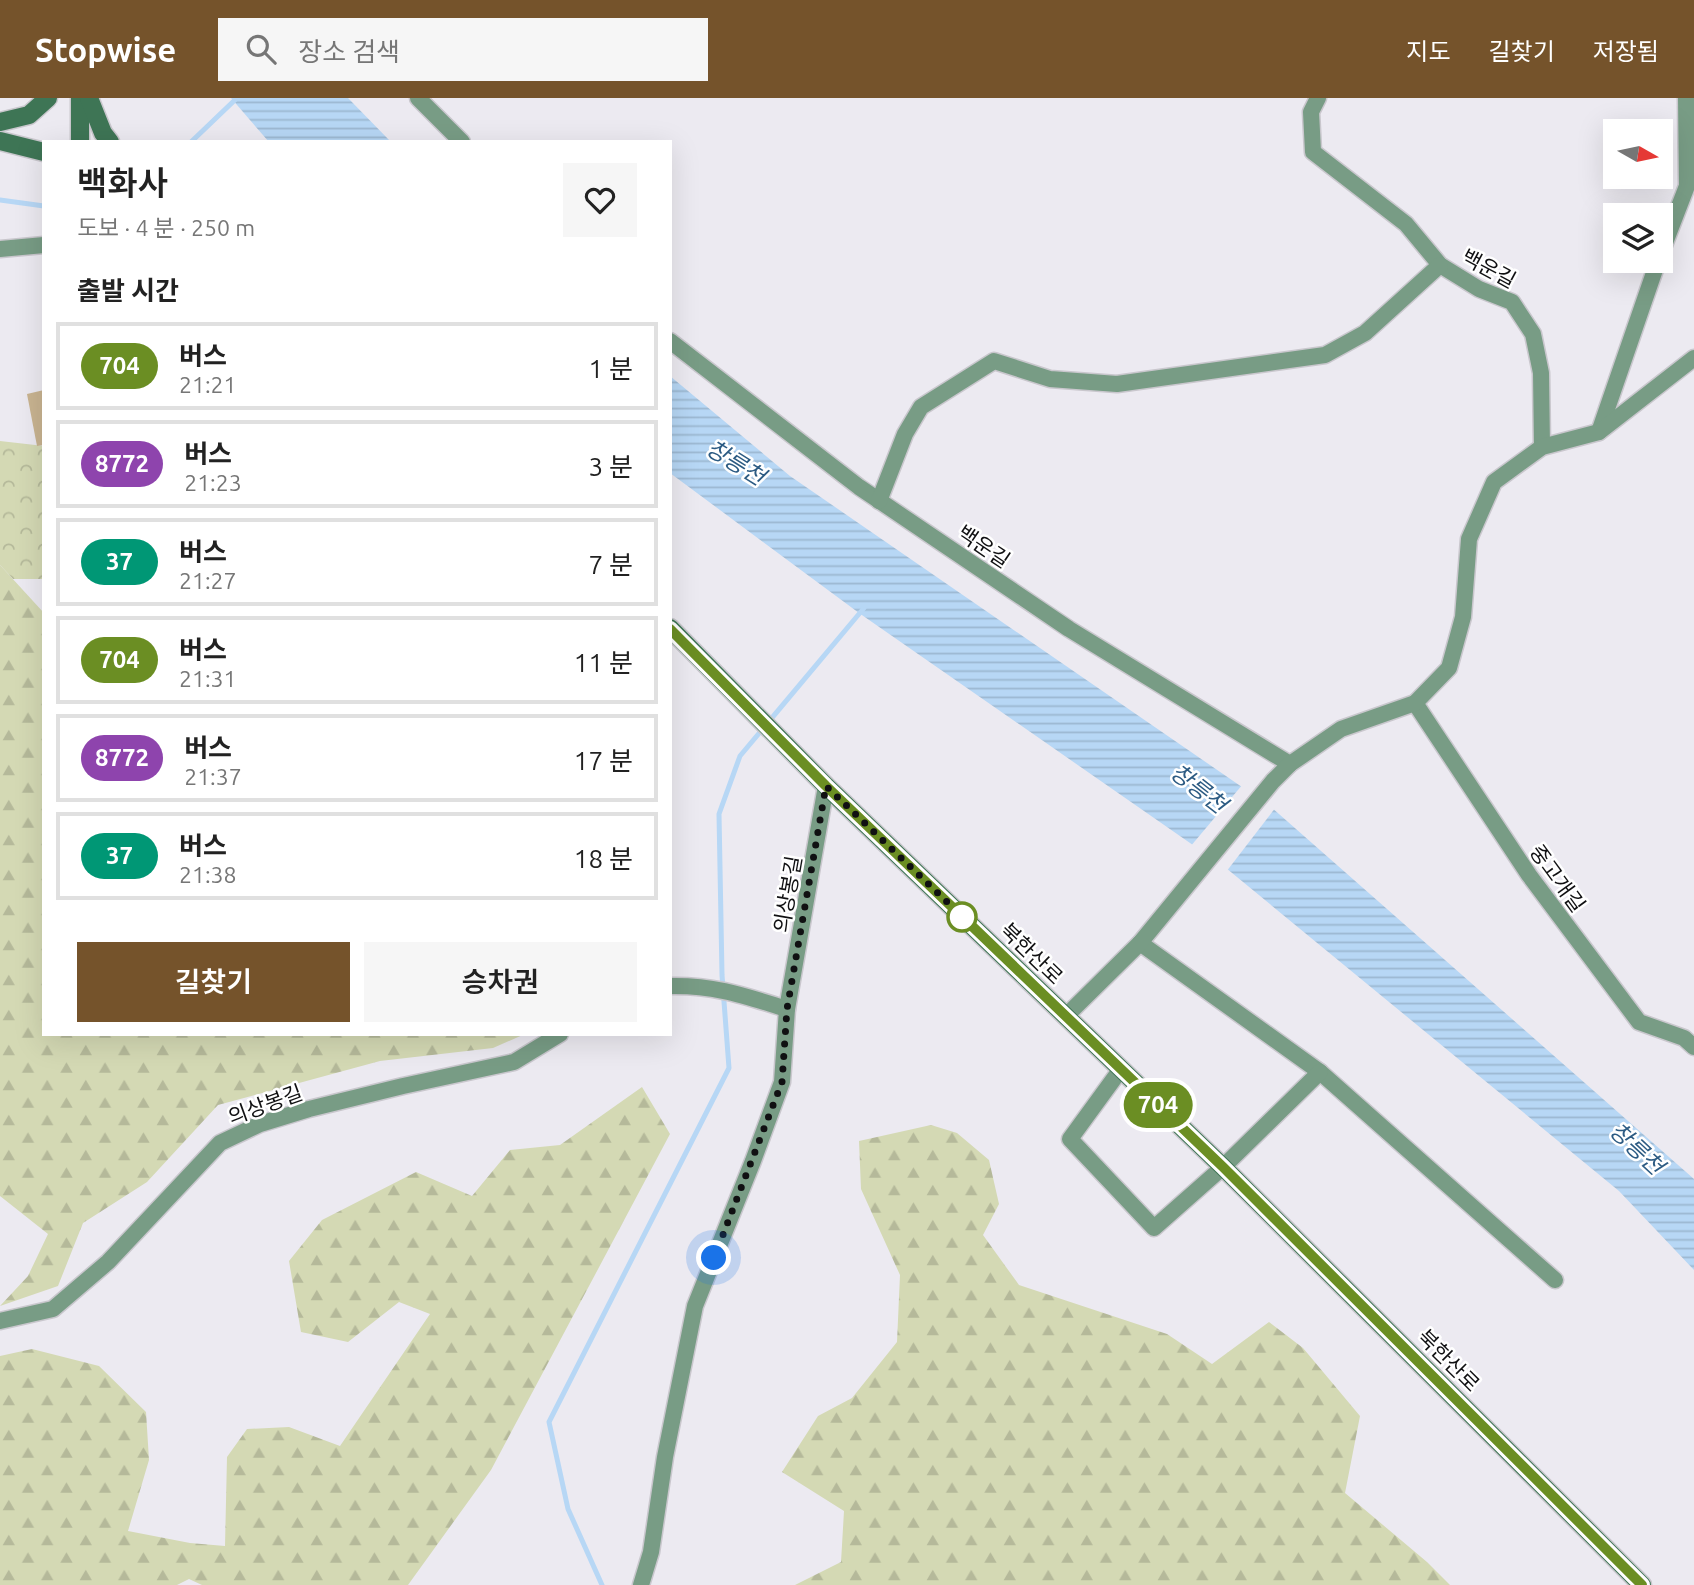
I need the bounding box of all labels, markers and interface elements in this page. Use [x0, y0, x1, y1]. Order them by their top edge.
search box [218, 18, 708, 81]
icon: search [242, 30, 280, 68]
text: Stopwise [35, 31, 176, 68]
text: 장소 검색 [298, 37, 400, 66]
text: 지도 [1406, 38, 1451, 65]
text: 길찾기 [1489, 38, 1555, 65]
text: 저장됨 [1593, 38, 1659, 65]
north arrow [1603, 119, 1673, 189]
map controls [1603, 119, 1673, 273]
button: heart [563, 163, 637, 237]
text: 백화사 [77, 164, 168, 201]
button: layers [1603, 203, 1673, 273]
text: 도보 · 4 분 · 250 m [77, 215, 255, 240]
street label: 백운길 [1458, 244, 1520, 292]
text: 출발 시간 [77, 276, 179, 305]
text: 버스 [179, 341, 227, 370]
text: 704 [99, 352, 140, 379]
text: 1 분 [588, 354, 633, 383]
text: 21:21 [179, 372, 237, 397]
water label: 창릉천 [702, 435, 772, 491]
text: 버스 [184, 439, 232, 468]
text: 8772 [95, 450, 149, 477]
text: 3 분 [588, 452, 633, 481]
text: 21:23 [184, 470, 242, 495]
street label: 백운길 [953, 520, 1015, 572]
text: 버스 [179, 537, 227, 566]
text: 37 [106, 548, 133, 575]
text: 7 분 [588, 550, 633, 579]
text: 21:27 [179, 568, 237, 593]
text: 버스 [179, 635, 227, 664]
text: 704 [99, 646, 140, 673]
text: 11 분 [574, 648, 633, 677]
text: 21:31 [179, 666, 237, 691]
text: 버스 [184, 733, 232, 762]
text: 8772 [95, 744, 149, 771]
text: 17 분 [574, 746, 633, 775]
water label: 창릉천 [1166, 759, 1234, 819]
text: 21:37 [184, 764, 242, 789]
text: 버스 [179, 831, 227, 860]
street label: 중고개길 [1526, 840, 1590, 916]
text: 37 [106, 842, 133, 869]
text: 18 분 [574, 844, 633, 873]
street label: 의상봉길 [768, 854, 806, 934]
text: 21:38 [179, 862, 237, 887]
unlabelled marker [947, 902, 977, 932]
street label: 북한산로 [996, 918, 1068, 988]
button: 길찾기 [77, 942, 350, 1022]
button: 승차권 [364, 942, 637, 1022]
street label: 의상봉길 [225, 1080, 305, 1128]
line badge: 704 [1118, 1082, 1198, 1128]
text: 704 [1138, 1091, 1178, 1118]
water label: 창릉천 [1605, 1117, 1671, 1181]
your location [696, 1240, 731, 1275]
street label: 북한산로 [1413, 1324, 1485, 1396]

